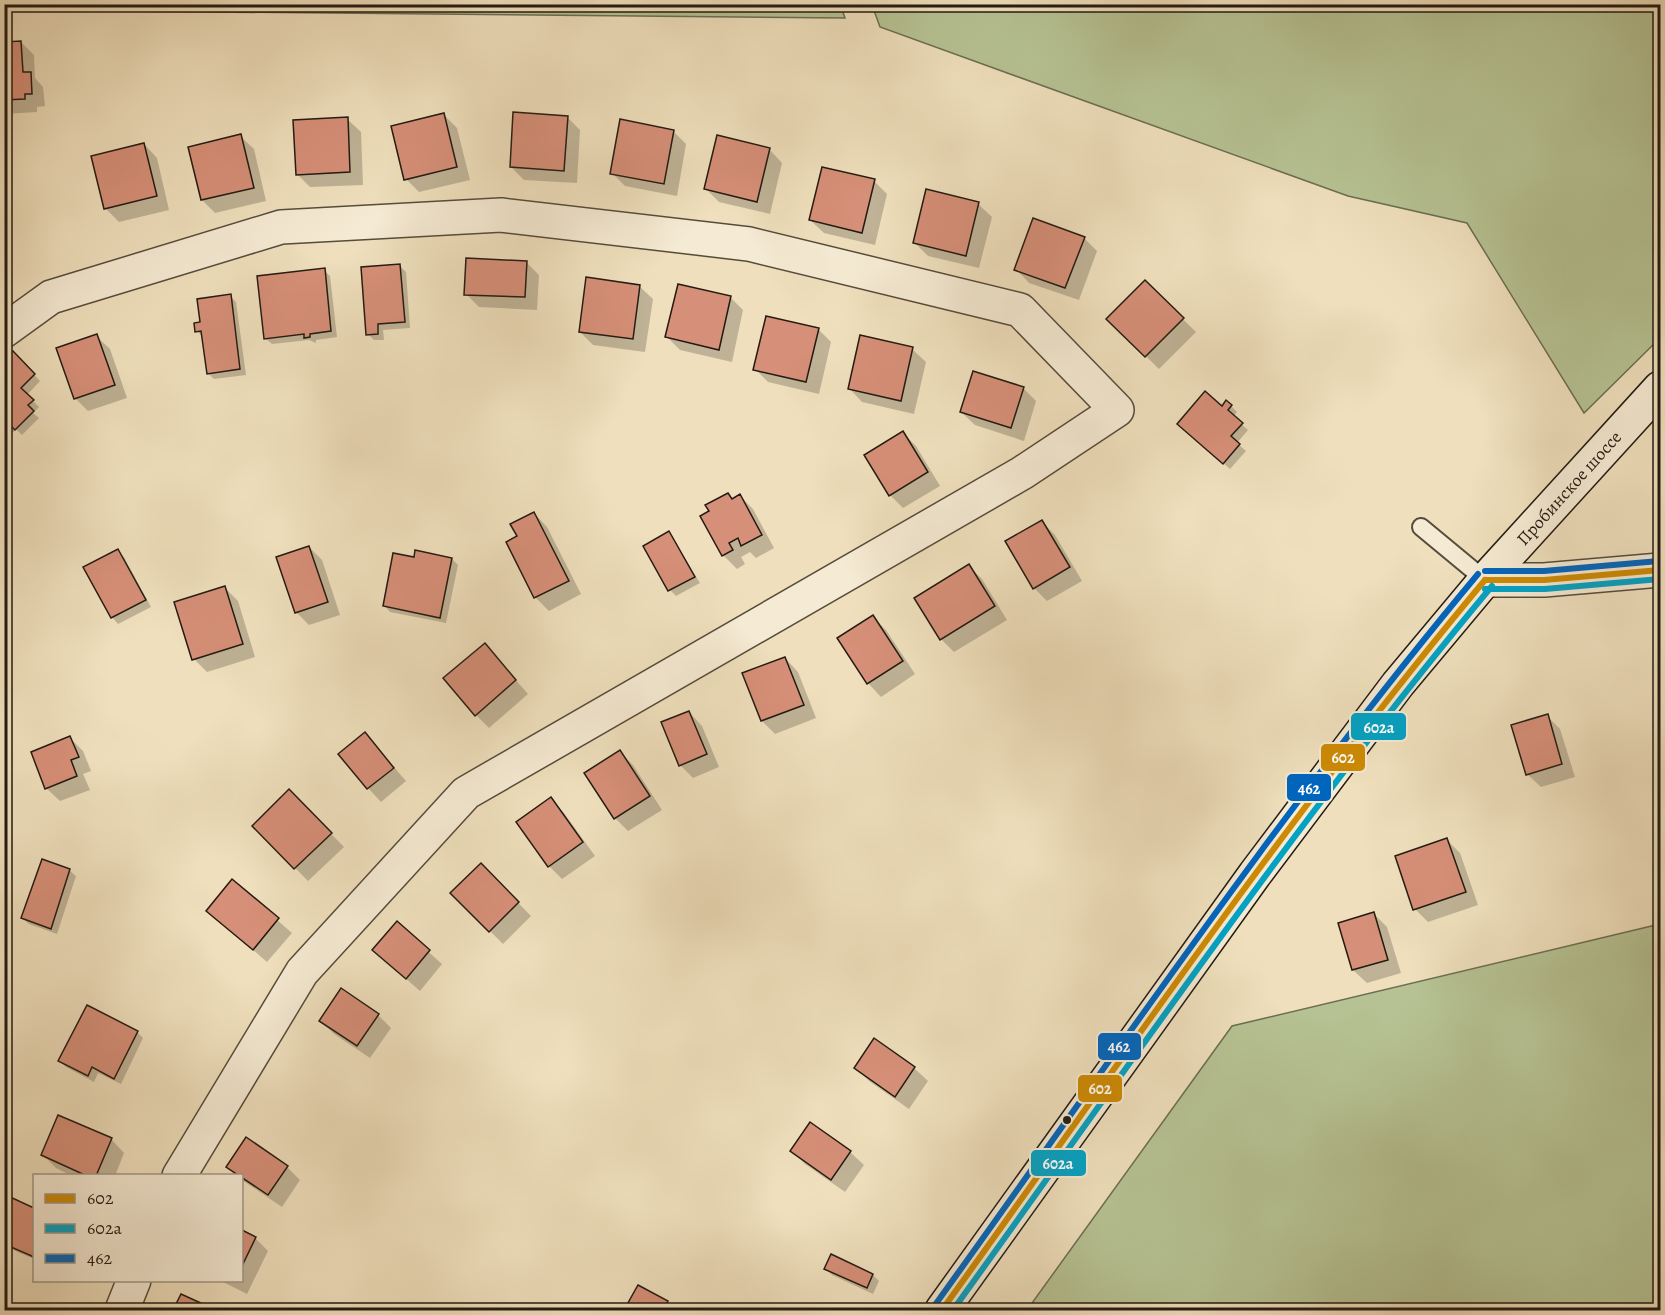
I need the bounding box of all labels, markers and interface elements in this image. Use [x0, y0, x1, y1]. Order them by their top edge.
street label: Пробинское шоссе [1511, 426, 1627, 550]
line badge: 602а [1350, 712, 1407, 741]
text: 602а [1364, 717, 1395, 739]
line badge: 602 [1320, 743, 1366, 772]
text: 602 [1331, 747, 1355, 769]
line badge: 462 [1286, 773, 1332, 802]
text: 462 [1298, 778, 1321, 800]
line badge: 462 [1097, 1032, 1142, 1061]
text: 462 [1108, 1036, 1131, 1058]
line badge: 602 [1077, 1074, 1123, 1103]
text: 602 [1088, 1078, 1112, 1100]
unlabelled marker [1061, 1114, 1073, 1126]
line badge: 602а [1030, 1149, 1087, 1177]
text: 602а [1043, 1153, 1074, 1175]
legend [33, 1174, 243, 1282]
text: 602 [87, 1186, 114, 1210]
text: 602а [87, 1216, 122, 1240]
text: 462 [87, 1246, 112, 1270]

